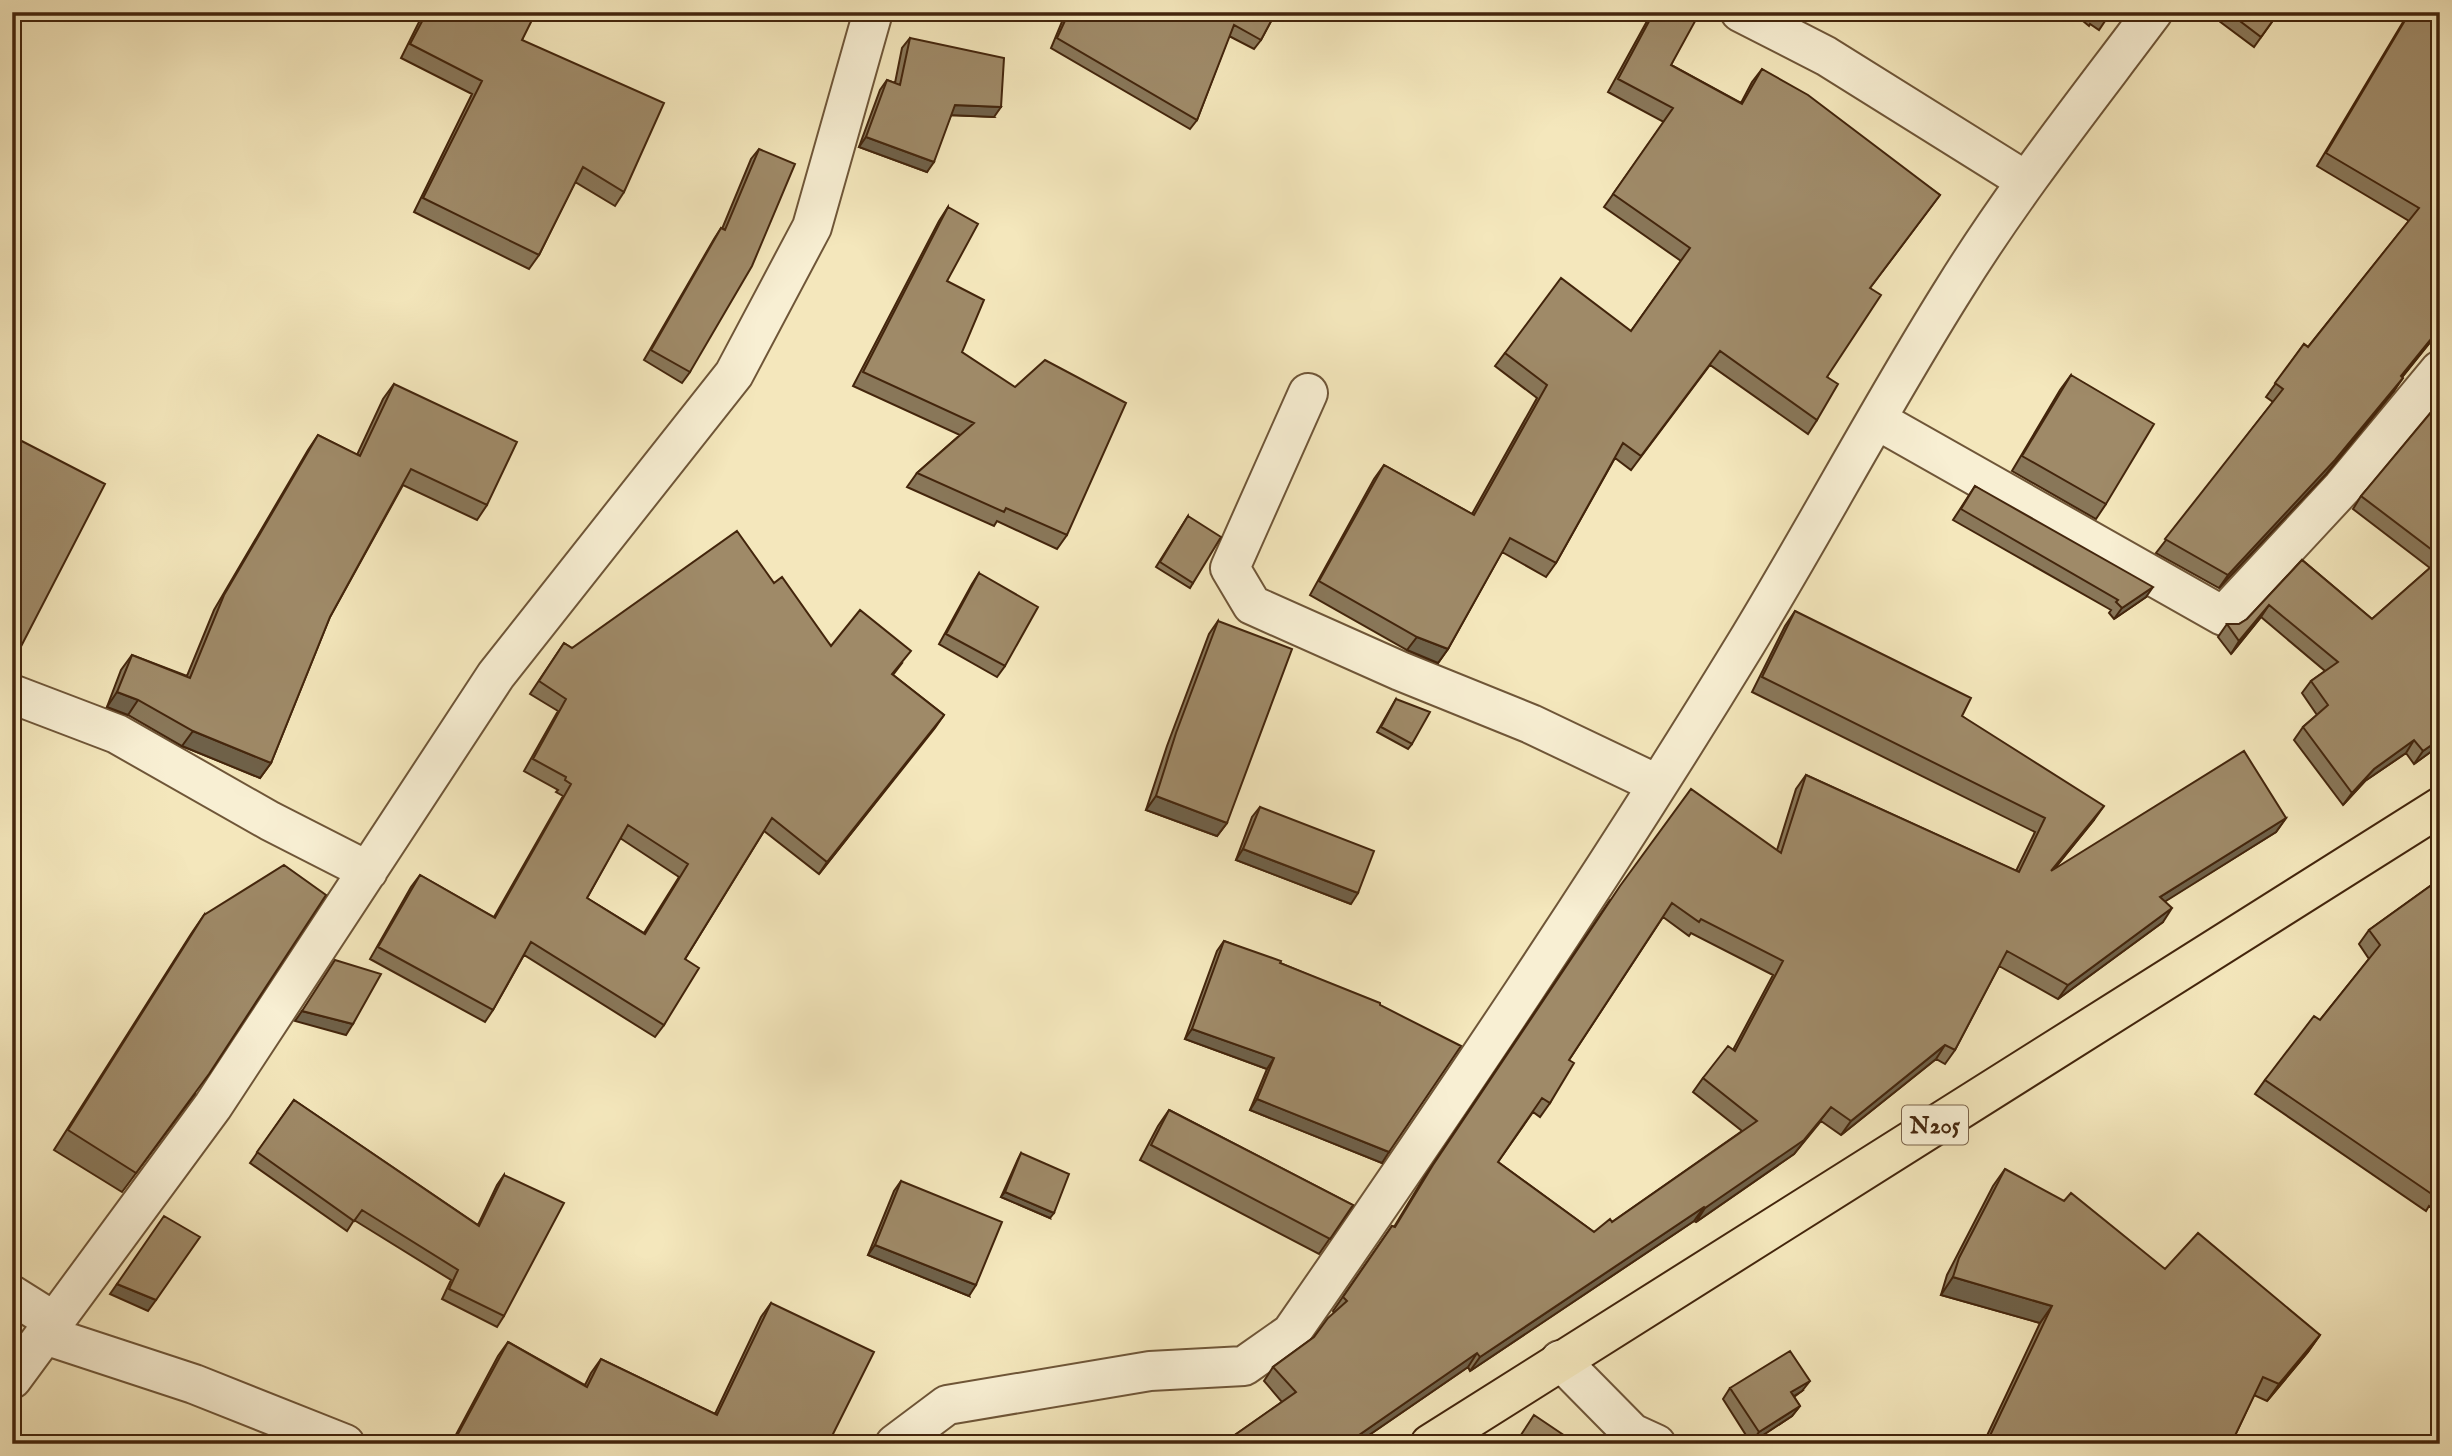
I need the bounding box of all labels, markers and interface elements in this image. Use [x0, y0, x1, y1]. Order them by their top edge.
road number: N205 [1902, 1106, 1968, 1144]

